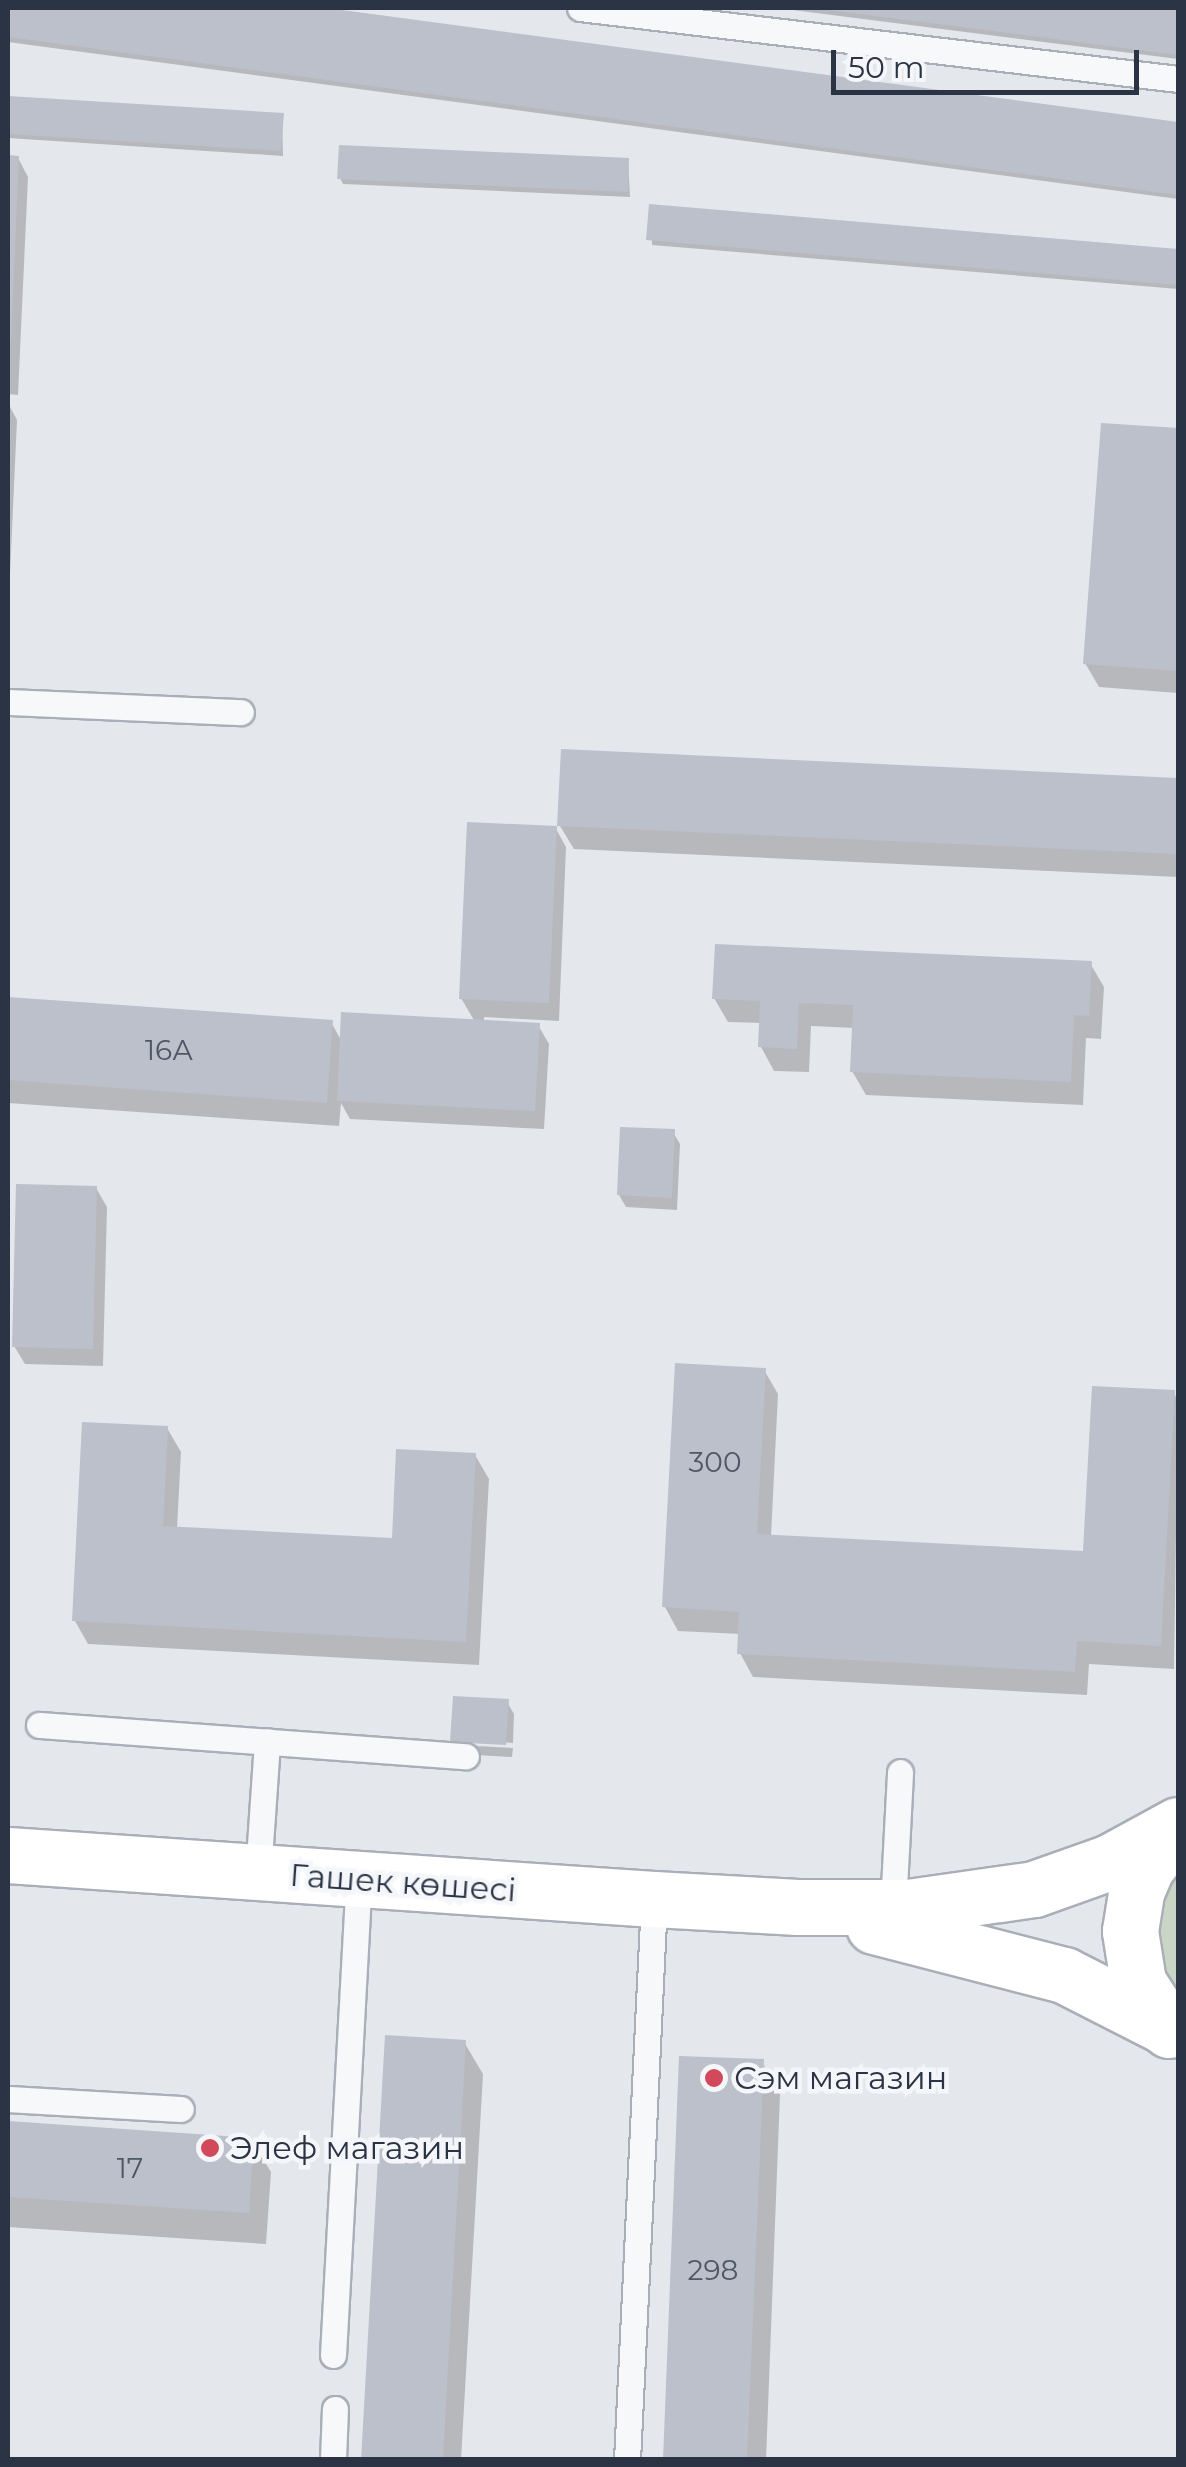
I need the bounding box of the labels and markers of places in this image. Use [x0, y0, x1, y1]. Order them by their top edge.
place label: Сэм магазин [734, 2059, 947, 2097]
marker: Сэм магазин [703, 2067, 725, 2089]
place label: Элеф магазин [230, 2129, 464, 2167]
marker: Элеф магазин [199, 2137, 221, 2159]

